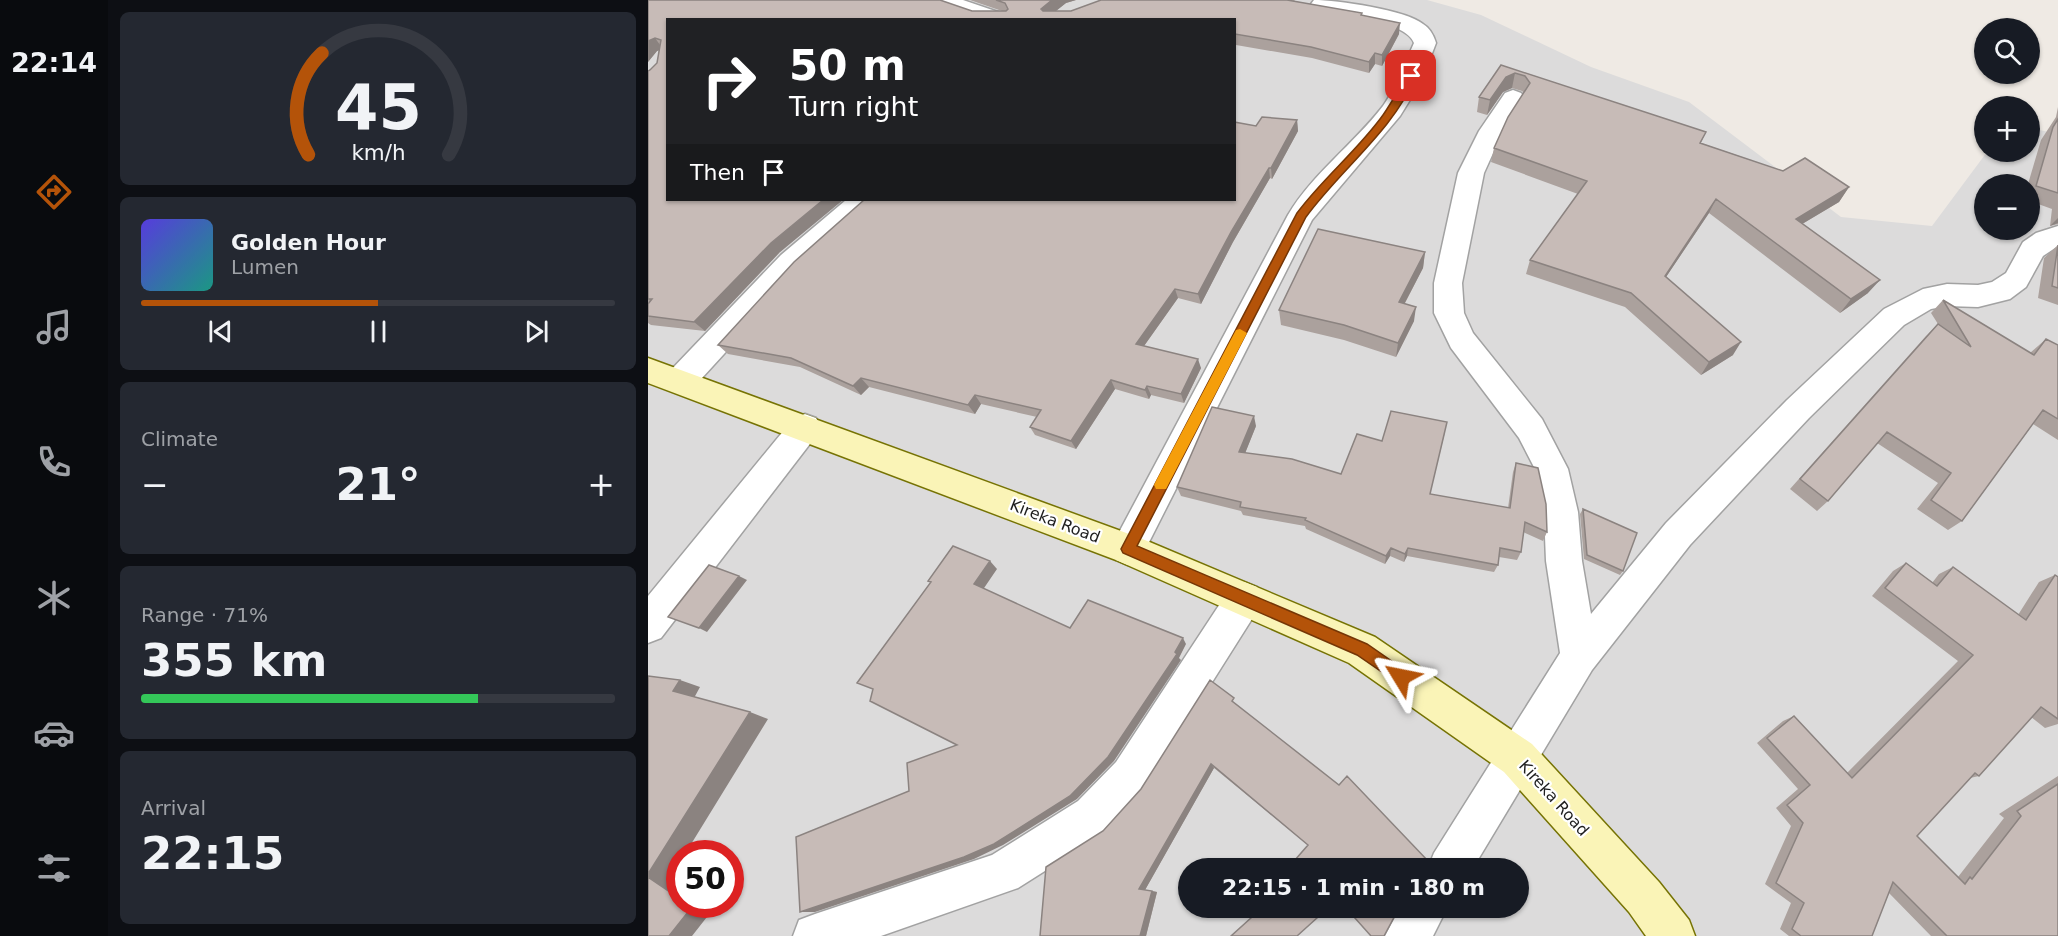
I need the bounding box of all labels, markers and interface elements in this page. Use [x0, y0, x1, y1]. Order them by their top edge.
map controls [1974, 18, 2040, 240]
button: search [1974, 18, 2040, 84]
text: 50 m [789, 41, 906, 90]
icon: right [690, 42, 768, 120]
text: 22:14 [11, 47, 97, 78]
pin [1385, 50, 1436, 101]
icon: arrive [1394, 59, 1427, 92]
text: 45 [335, 72, 421, 145]
text: Turn right [789, 91, 918, 122]
button: + [1974, 96, 2040, 162]
text: km/h [351, 141, 405, 166]
icon: arrive [757, 156, 790, 189]
text: Then [690, 160, 745, 185]
icon: directions [33, 171, 75, 213]
button: − [1974, 174, 2040, 240]
text: Golden Hour [231, 230, 386, 255]
text: Lumen [231, 255, 299, 279]
icon: music [33, 306, 75, 348]
icon: previous [204, 315, 237, 348]
icon: pause [362, 315, 395, 348]
icon: next [520, 315, 553, 348]
text: Climate [141, 427, 218, 451]
icon: phone [33, 441, 75, 483]
text: 21° [335, 458, 421, 511]
text: − [141, 465, 169, 504]
text: + [587, 465, 615, 504]
street label: Kireka Road [1007, 495, 1103, 547]
icon: climate [33, 577, 75, 619]
text: Range · 71% [141, 603, 268, 627]
text: 355 km [141, 634, 327, 687]
position arrow [1369, 645, 1433, 709]
icon: car [33, 712, 75, 754]
street label: Kireka Road [1515, 756, 1593, 840]
text: Arrival [141, 796, 206, 820]
text: 22:15 [141, 827, 284, 880]
speed limit sign: 50 [666, 840, 744, 918]
icon: filters [33, 847, 75, 889]
text: 22:15 · 1 min · 180 m [1222, 875, 1485, 900]

